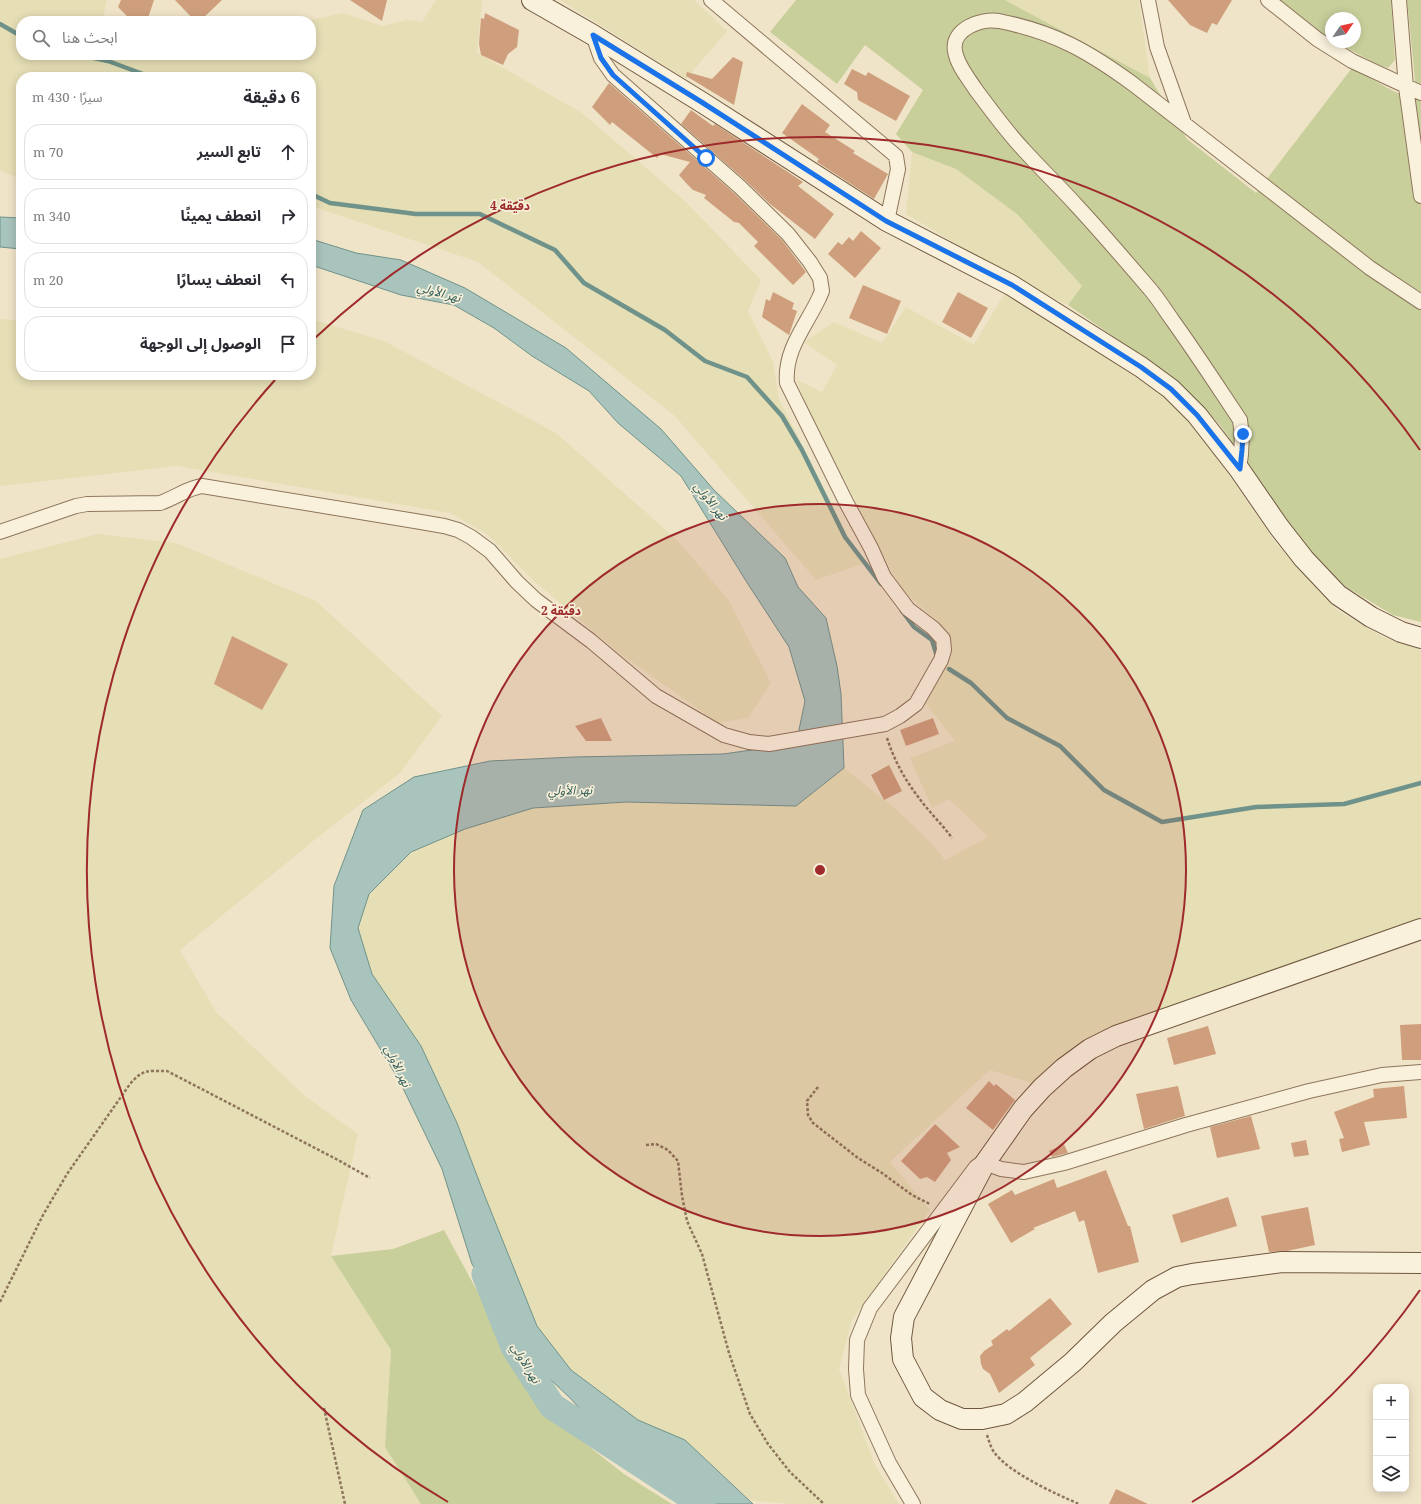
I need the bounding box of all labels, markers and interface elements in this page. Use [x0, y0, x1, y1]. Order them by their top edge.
north arrow [1325, 12, 1361, 48]
search box [16, 16, 316, 60]
icon: search [30, 27, 52, 49]
text: ابحث هنا [62, 27, 118, 47]
text: 6 دقيقة [243, 85, 300, 108]
text: سيرًا · 430 m [32, 88, 102, 106]
text: تابع السير [197, 141, 261, 161]
icon: ahead [277, 141, 299, 163]
text: 70 m [33, 143, 63, 161]
route start [697, 149, 715, 167]
text: 4 دقيقة [490, 197, 530, 214]
text: انعطف يمينًا [180, 205, 261, 225]
icon: right [277, 205, 299, 227]
text: 340 m [33, 207, 71, 225]
text: انعطف يسارًا [177, 269, 261, 289]
icon: left [277, 269, 299, 291]
text: 20 m [33, 271, 63, 289]
water label: نهر الأولي [415, 278, 464, 308]
text: الوصول إلى الوجهة [140, 333, 261, 353]
icon: arrive [277, 333, 299, 355]
route end [1234, 425, 1252, 443]
water label: نهر الأولي [689, 478, 732, 526]
text: 2 دقيقة [541, 602, 581, 619]
water label: نهر الأولي [548, 781, 594, 801]
centre of rings [813, 863, 827, 877]
water label: نهر الأولي [379, 1042, 416, 1092]
water label: نهر الأولي [506, 1340, 545, 1388]
map controls [1373, 1384, 1409, 1492]
button: + [1373, 1384, 1409, 1420]
button: − [1373, 1420, 1409, 1456]
button: layers [1373, 1456, 1409, 1492]

